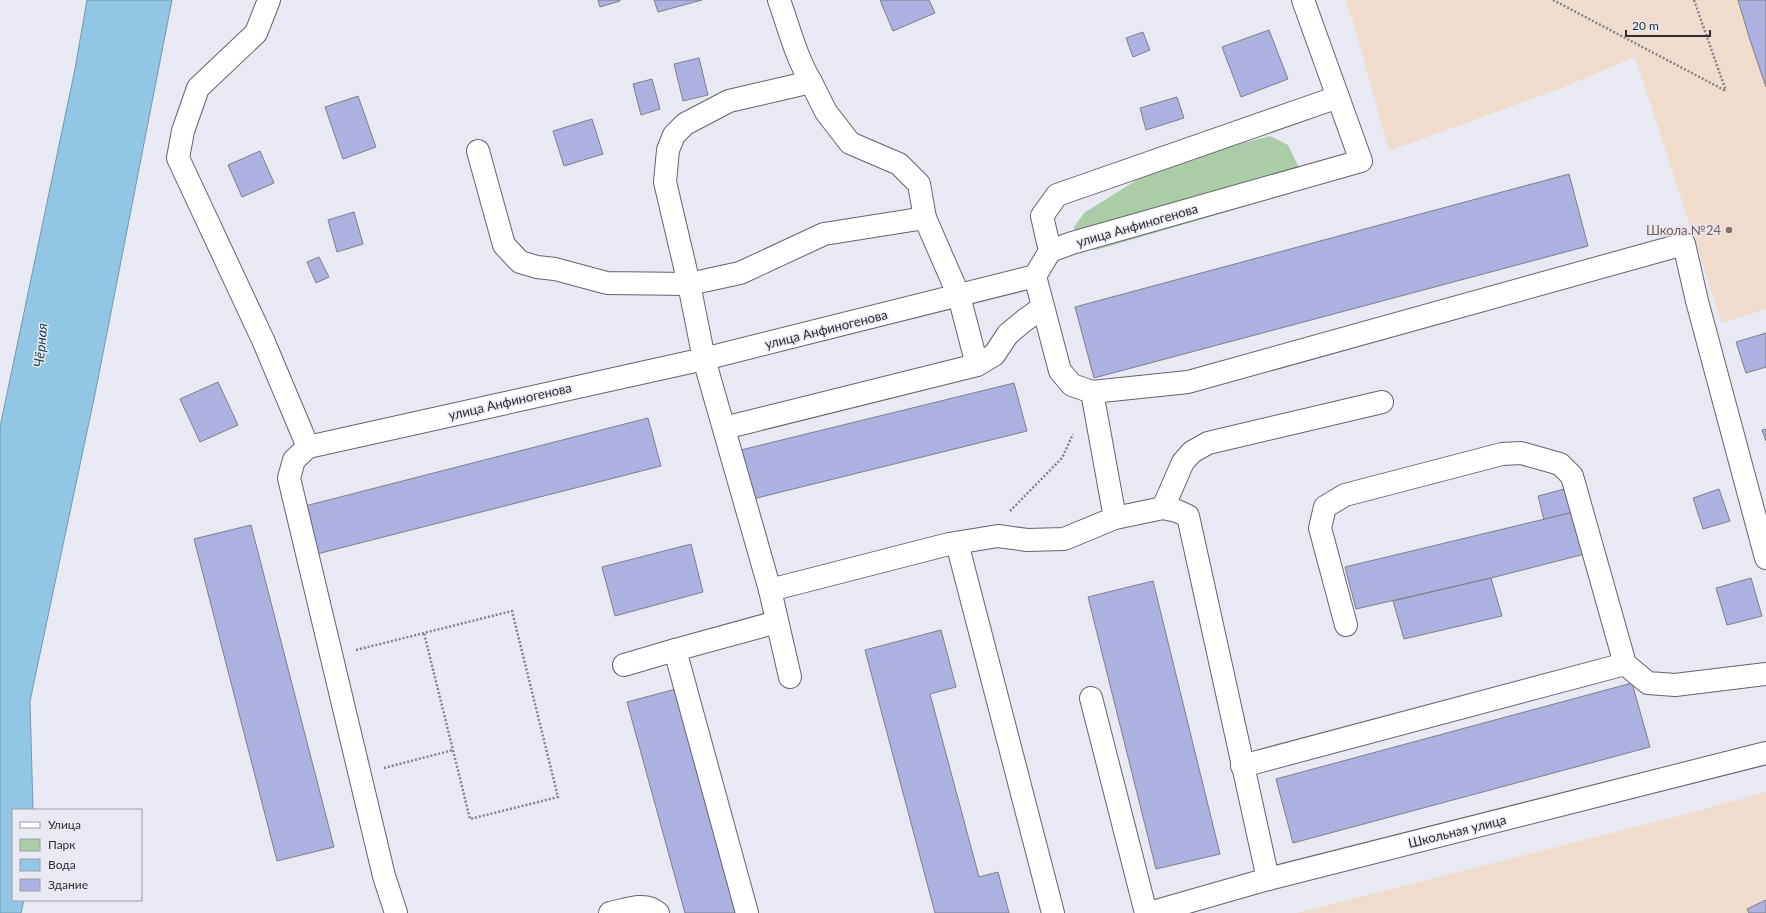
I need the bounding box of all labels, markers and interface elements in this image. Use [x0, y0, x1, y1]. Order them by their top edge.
scale bar [1626, 12, 1710, 38]
text: 20 m [1632, 18, 1659, 33]
street label: улица Анфиногенова [1074, 200, 1200, 250]
place label: Школа №24 [1646, 222, 1721, 238]
marker: Школа №24 [1724, 225, 1734, 235]
street label: улица Анфиногенова [763, 306, 889, 352]
water label: Чёрная [30, 322, 50, 368]
street label: улица Анфиногенова [447, 379, 573, 423]
legend [12, 809, 142, 901]
street label: Школьная улица [1406, 811, 1508, 851]
text: Улица [48, 817, 81, 832]
text: Парк [48, 837, 76, 852]
text: Вода [48, 857, 76, 872]
text: Здание [48, 877, 88, 892]

